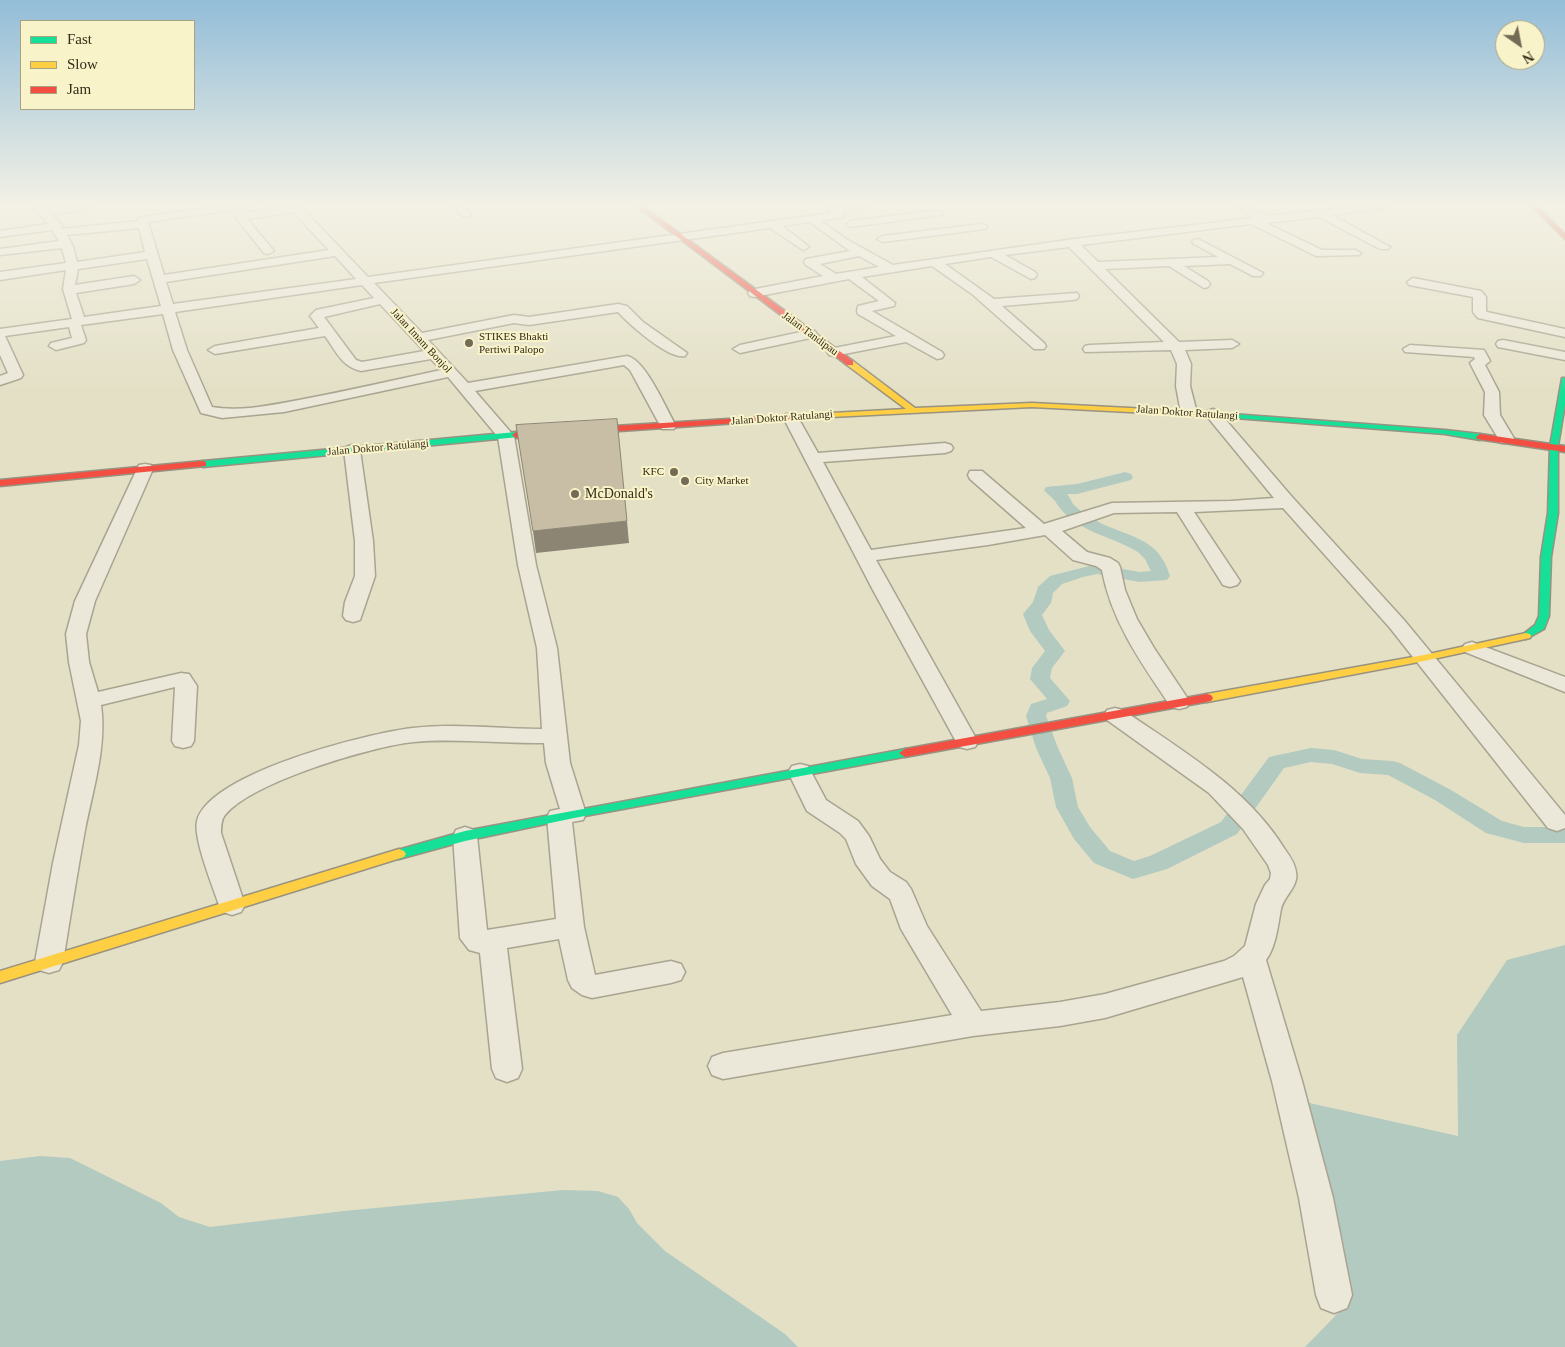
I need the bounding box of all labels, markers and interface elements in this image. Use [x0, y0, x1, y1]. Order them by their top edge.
legend [20, 20, 195, 110]
north arrow [1495, 20, 1545, 70]
text: Fast [67, 31, 92, 47]
text: N [1520, 48, 1536, 66]
text: Slow [67, 56, 98, 72]
text: Jam [67, 81, 91, 97]
street label: Jalan Imam Bonjol [388, 306, 454, 376]
street label: Jalan Tandipau [779, 309, 841, 359]
place label: STIKES Bhakti Pertiwi Palopo [479, 330, 548, 356]
marker: STIKES Bhakti Pertiwi Palopo [463, 337, 475, 349]
street label: Jalan Doktor Ratulangi [1136, 403, 1238, 423]
street label: Jalan Doktor Ratulangi [731, 408, 833, 428]
street label: Jalan Doktor Ratulangi [327, 437, 429, 459]
place label: KFC [643, 465, 664, 479]
marker: KFC [668, 466, 680, 478]
place label: City Market [695, 474, 748, 488]
marker: City Market [679, 475, 691, 487]
place label: McDonald's [585, 486, 653, 502]
marker: McDonald's [569, 488, 581, 500]

